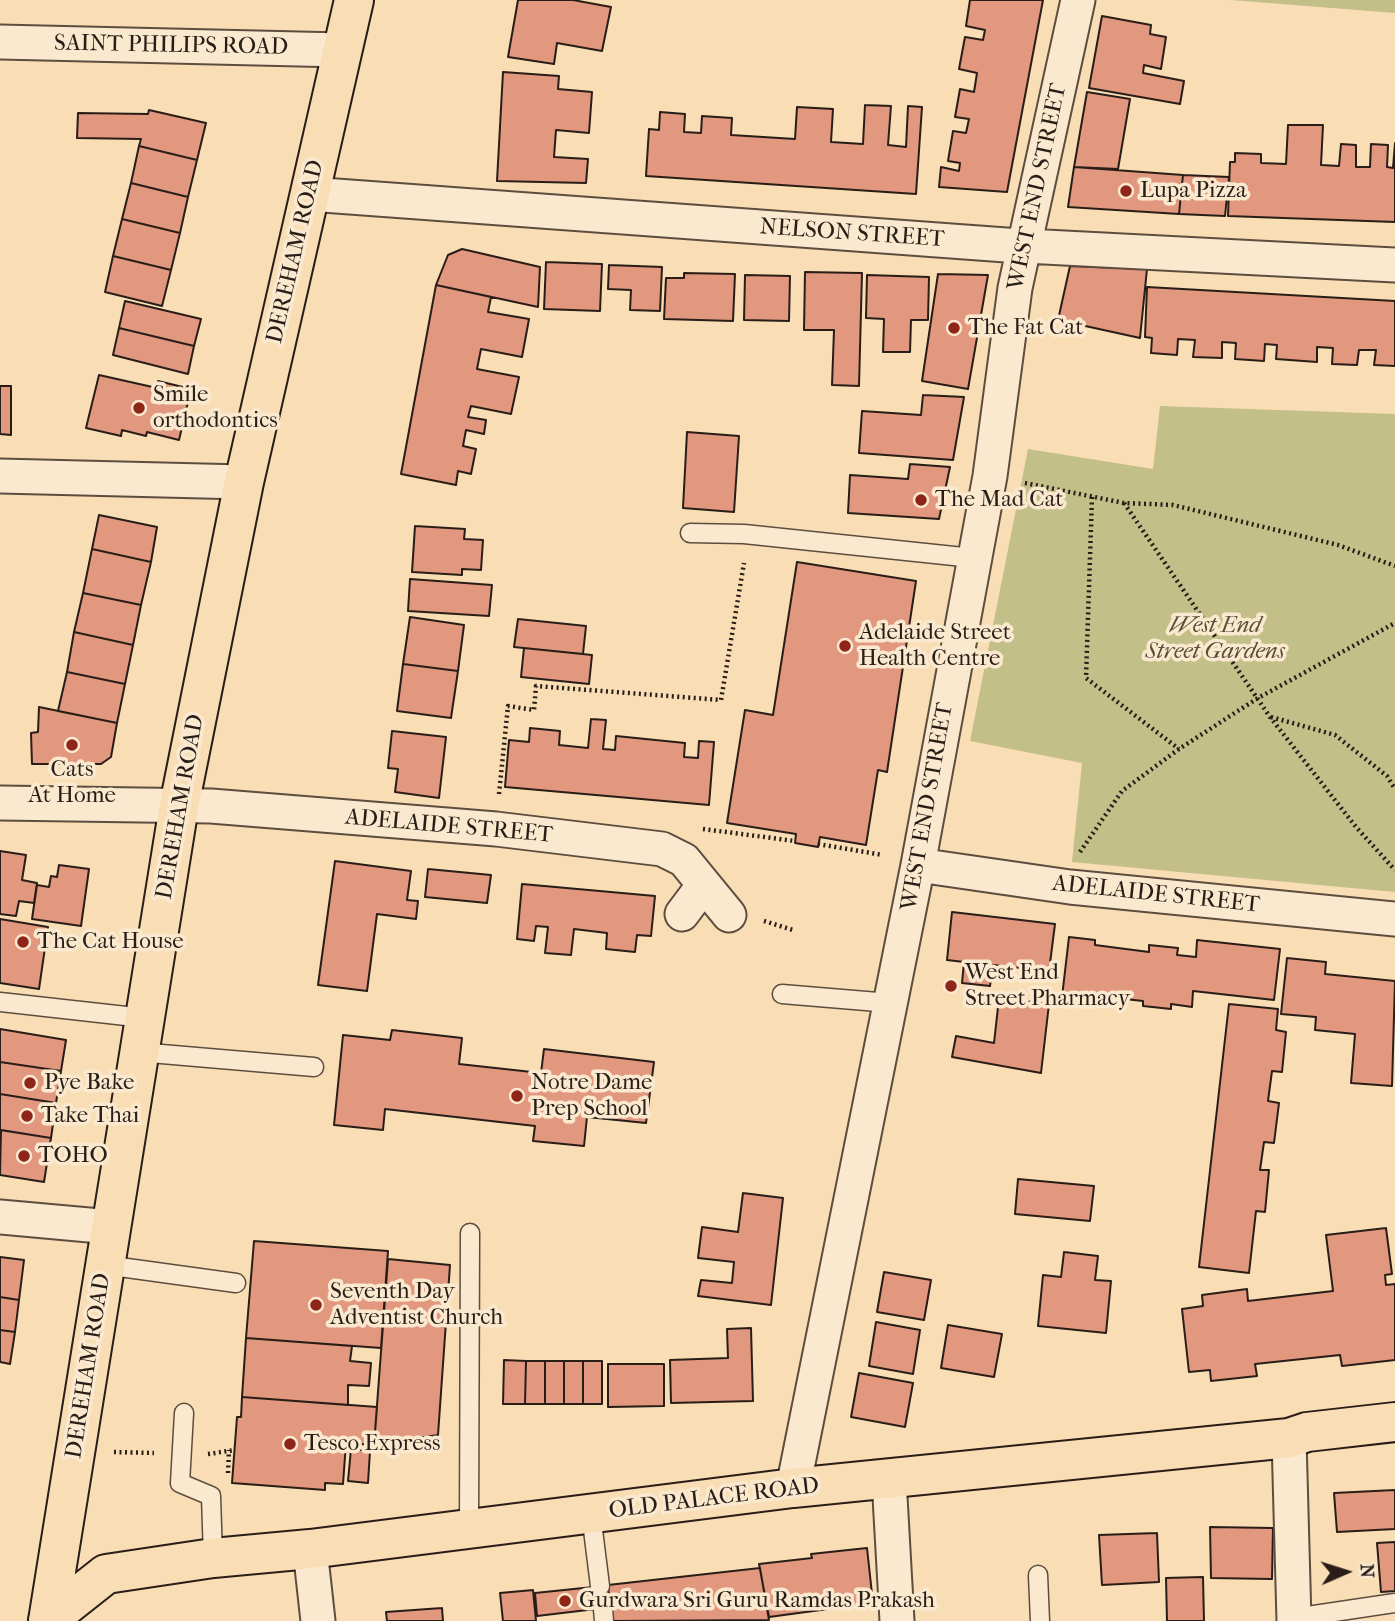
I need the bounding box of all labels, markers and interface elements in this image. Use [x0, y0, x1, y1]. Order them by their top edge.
street label: SAINT PHILIPS ROAD [54, 30, 288, 62]
street label: WEST END STREET [1003, 81, 1073, 293]
street label: DEREHAM ROAD [261, 158, 331, 346]
place label: Lupa Pizza [1140, 177, 1247, 205]
marker: Lupa Pizza [1118, 183, 1134, 199]
street label: NELSON STREET [759, 214, 945, 254]
place label: The Fat Cat [968, 314, 1083, 342]
marker: The Fat Cat [946, 320, 962, 336]
place label: Smile orthodontics [153, 381, 278, 435]
marker: Smile orthodontics [131, 400, 147, 416]
place label: The Mad Cat [935, 486, 1064, 514]
marker: The Mad Cat [913, 492, 929, 508]
park label: West End Street Gardens [1145, 612, 1285, 666]
place label: Adelaide Street Health Centre [859, 619, 1011, 673]
marker: Adelaide Street Health Centre [837, 638, 853, 654]
street label: WEST END STREET [896, 701, 960, 913]
street label: DEREHAM ROAD [151, 712, 211, 902]
marker: Cats At Home [64, 737, 80, 753]
place label: Cats At Home [28, 756, 116, 810]
street label: ADELAIDE STREET [344, 804, 554, 850]
street label: ADELAIDE STREET [1051, 870, 1261, 920]
place label: The Cat House [37, 928, 184, 956]
marker: The Cat House [15, 934, 31, 950]
place label: West End Street Pharmacy [965, 959, 1130, 1013]
marker: West End Street Pharmacy [943, 978, 959, 994]
place label: Pye Bake [44, 1069, 134, 1097]
place label: Notre Dame Prep School [531, 1069, 652, 1123]
marker: Pye Bake [22, 1075, 38, 1091]
marker: Notre Dame Prep School [509, 1088, 525, 1104]
place label: Take Thai [41, 1102, 139, 1130]
marker: Take Thai [19, 1108, 35, 1124]
place label: TOHO [38, 1142, 108, 1170]
marker: TOHO [16, 1148, 32, 1164]
street label: DEREHAM ROAD [61, 1271, 117, 1461]
place label: Seventh Day Adventist Church [330, 1278, 503, 1332]
marker: Seventh Day Adventist Church [308, 1297, 324, 1313]
place label: Tesco Express [304, 1430, 441, 1458]
marker: Tesco Express [282, 1436, 298, 1452]
street label: OLD PALACE ROAD [607, 1472, 821, 1526]
north arrow [1311, 1537, 1381, 1607]
text: N [1356, 1563, 1378, 1579]
place label: Gurdwara Sri Guru Ramdas Prakash [579, 1587, 935, 1615]
marker: Gurdwara Sri Guru Ramdas Prakash [557, 1593, 573, 1609]

